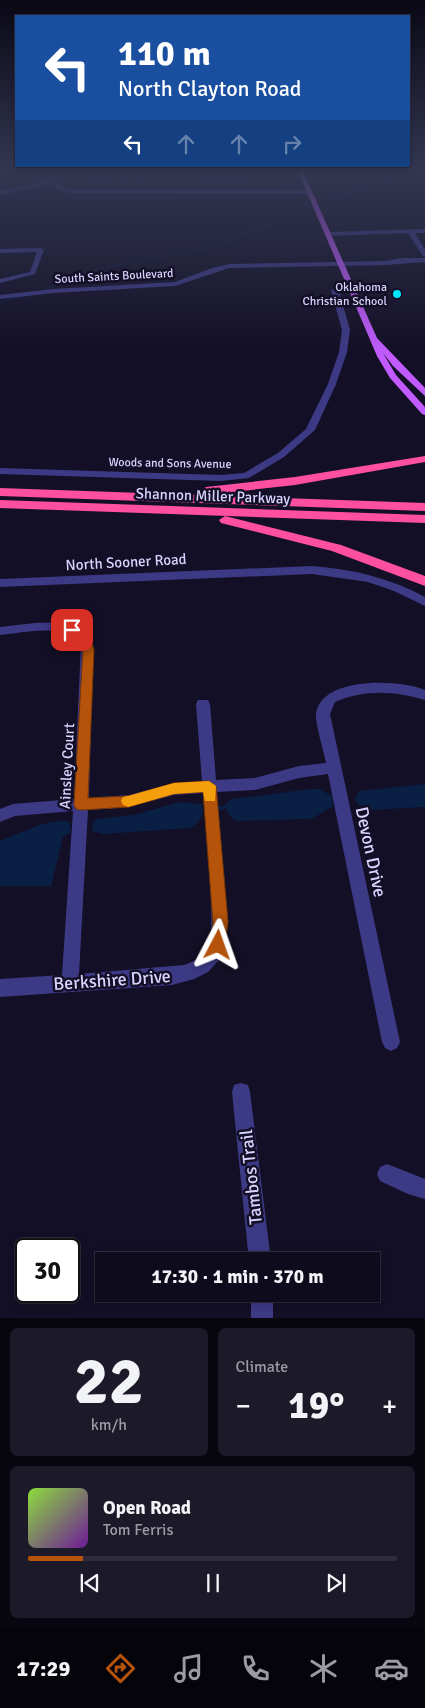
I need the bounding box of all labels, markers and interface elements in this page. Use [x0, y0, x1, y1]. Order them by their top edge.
text: 110 m [118, 32, 211, 75]
icon: left [35, 35, 100, 100]
text: North Clayton Road [118, 75, 302, 102]
icon: left [119, 130, 147, 158]
icon: ahead [172, 130, 200, 158]
icon: ahead [225, 130, 253, 158]
icon: right [278, 130, 306, 158]
street label: South Saints Boulevard [54, 266, 174, 287]
place label: Oklahoma Christian School [302, 280, 387, 309]
marker: Oklahoma Christian School [391, 288, 403, 300]
street label: Woods and Sons Avenue [108, 455, 232, 472]
street label: Shannon Miller Parkway [135, 484, 291, 508]
street label: North Sooner Road [65, 550, 187, 574]
pin [51, 609, 93, 651]
icon: arrive [58, 616, 86, 644]
street label: Ainsley Court [56, 723, 78, 809]
street label: Devon Drive [351, 805, 391, 899]
position arrow [191, 918, 243, 970]
street label: Berkshire Drive [53, 965, 171, 995]
street label: Tambos Trail [235, 1128, 267, 1226]
speed limit sign: 30 [15, 1238, 80, 1303]
text: 17:30 · 1 min · 370 m [151, 1265, 324, 1289]
text: 22 [74, 1342, 144, 1422]
text: Climate [236, 1357, 288, 1377]
text: 19° [288, 1382, 344, 1429]
text: − [236, 1389, 251, 1423]
text: + [382, 1389, 397, 1423]
text: km/h [91, 1415, 127, 1435]
text: Open Road [103, 1496, 191, 1520]
text: Tom Ferris [103, 1520, 173, 1540]
icon: previous [76, 1569, 104, 1597]
icon: pause [199, 1569, 227, 1597]
icon: next [322, 1569, 350, 1597]
icon: directions [103, 1651, 138, 1686]
icon: music [171, 1651, 206, 1686]
icon: phone [238, 1651, 273, 1686]
icon: climate [306, 1651, 341, 1686]
icon: car [374, 1651, 409, 1686]
text: 17:29 [16, 1655, 70, 1682]

